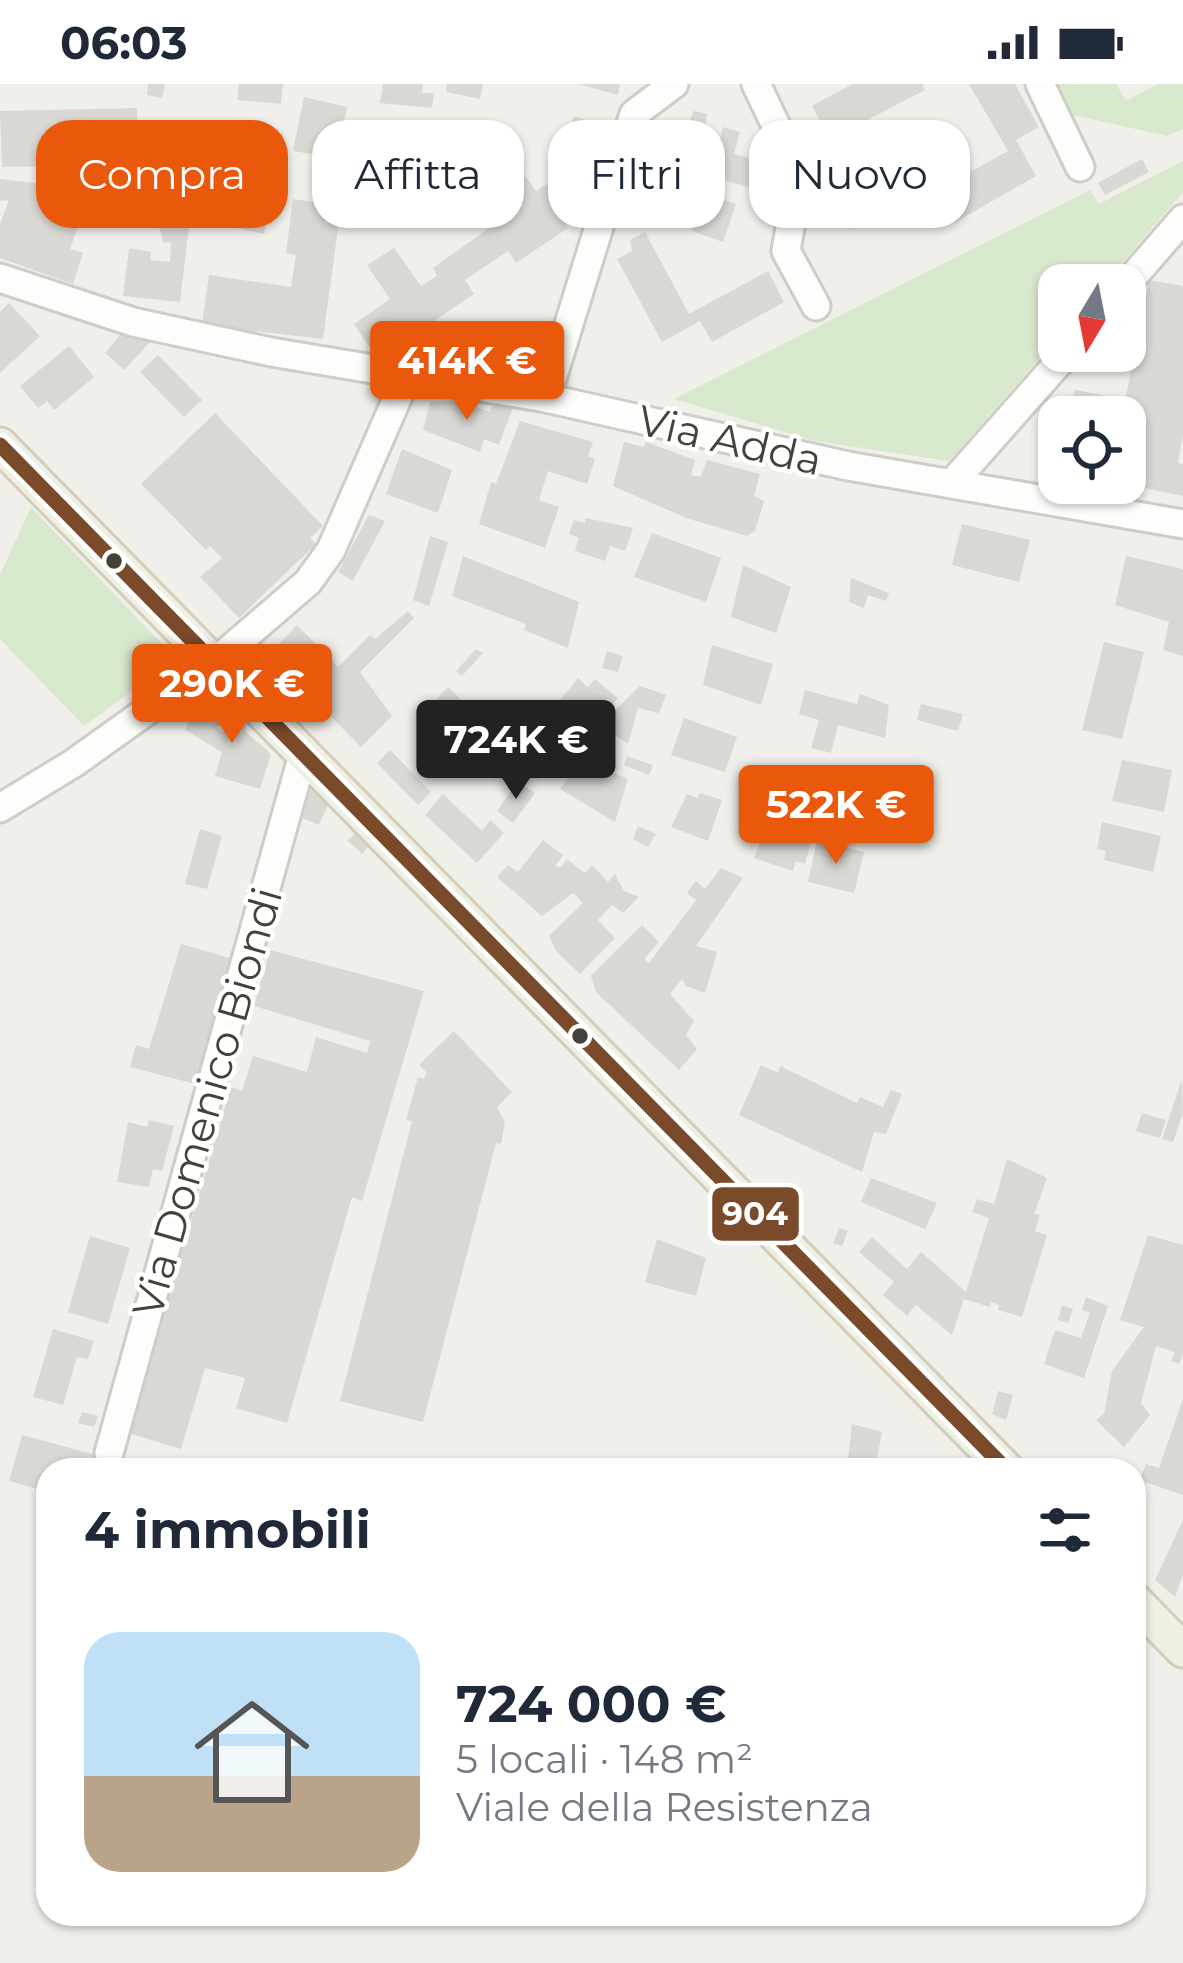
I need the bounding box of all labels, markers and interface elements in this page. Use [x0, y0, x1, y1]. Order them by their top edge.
text: 06:03 [60, 15, 188, 70]
chip: Compra [36, 120, 288, 228]
chip: Affitta [312, 120, 524, 228]
chip: Filtri [548, 120, 725, 228]
chip: Nuovo [749, 120, 970, 228]
north arrow [1038, 264, 1146, 372]
map controls [1038, 264, 1146, 504]
pin: 414K € [369, 321, 565, 423]
text: 414K € [397, 336, 537, 384]
street label: Via Adda [633, 394, 827, 486]
button: locate [1038, 396, 1146, 504]
unlabelled marker [103, 550, 125, 572]
pin: 290K € [134, 644, 330, 746]
text: 290K € [159, 659, 305, 707]
pin: 724K € [418, 700, 614, 802]
text: 724K € [443, 715, 589, 763]
pin: 522K € [738, 765, 934, 867]
text: 522K € [766, 780, 906, 828]
street label: Via Domenico Biondi [121, 881, 293, 1323]
unlabelled marker [569, 1025, 591, 1047]
line badge: 904 [710, 1185, 801, 1243]
text: 904 [722, 1193, 788, 1233]
icon: filters [1032, 1497, 1098, 1563]
text: 4 immobili [84, 1499, 371, 1561]
text: 724 000 € [456, 1673, 726, 1735]
icon: home [180, 1680, 324, 1824]
text: 5 locali · 148 m² [456, 1735, 753, 1783]
text: Viale della Resistenza [456, 1783, 873, 1831]

